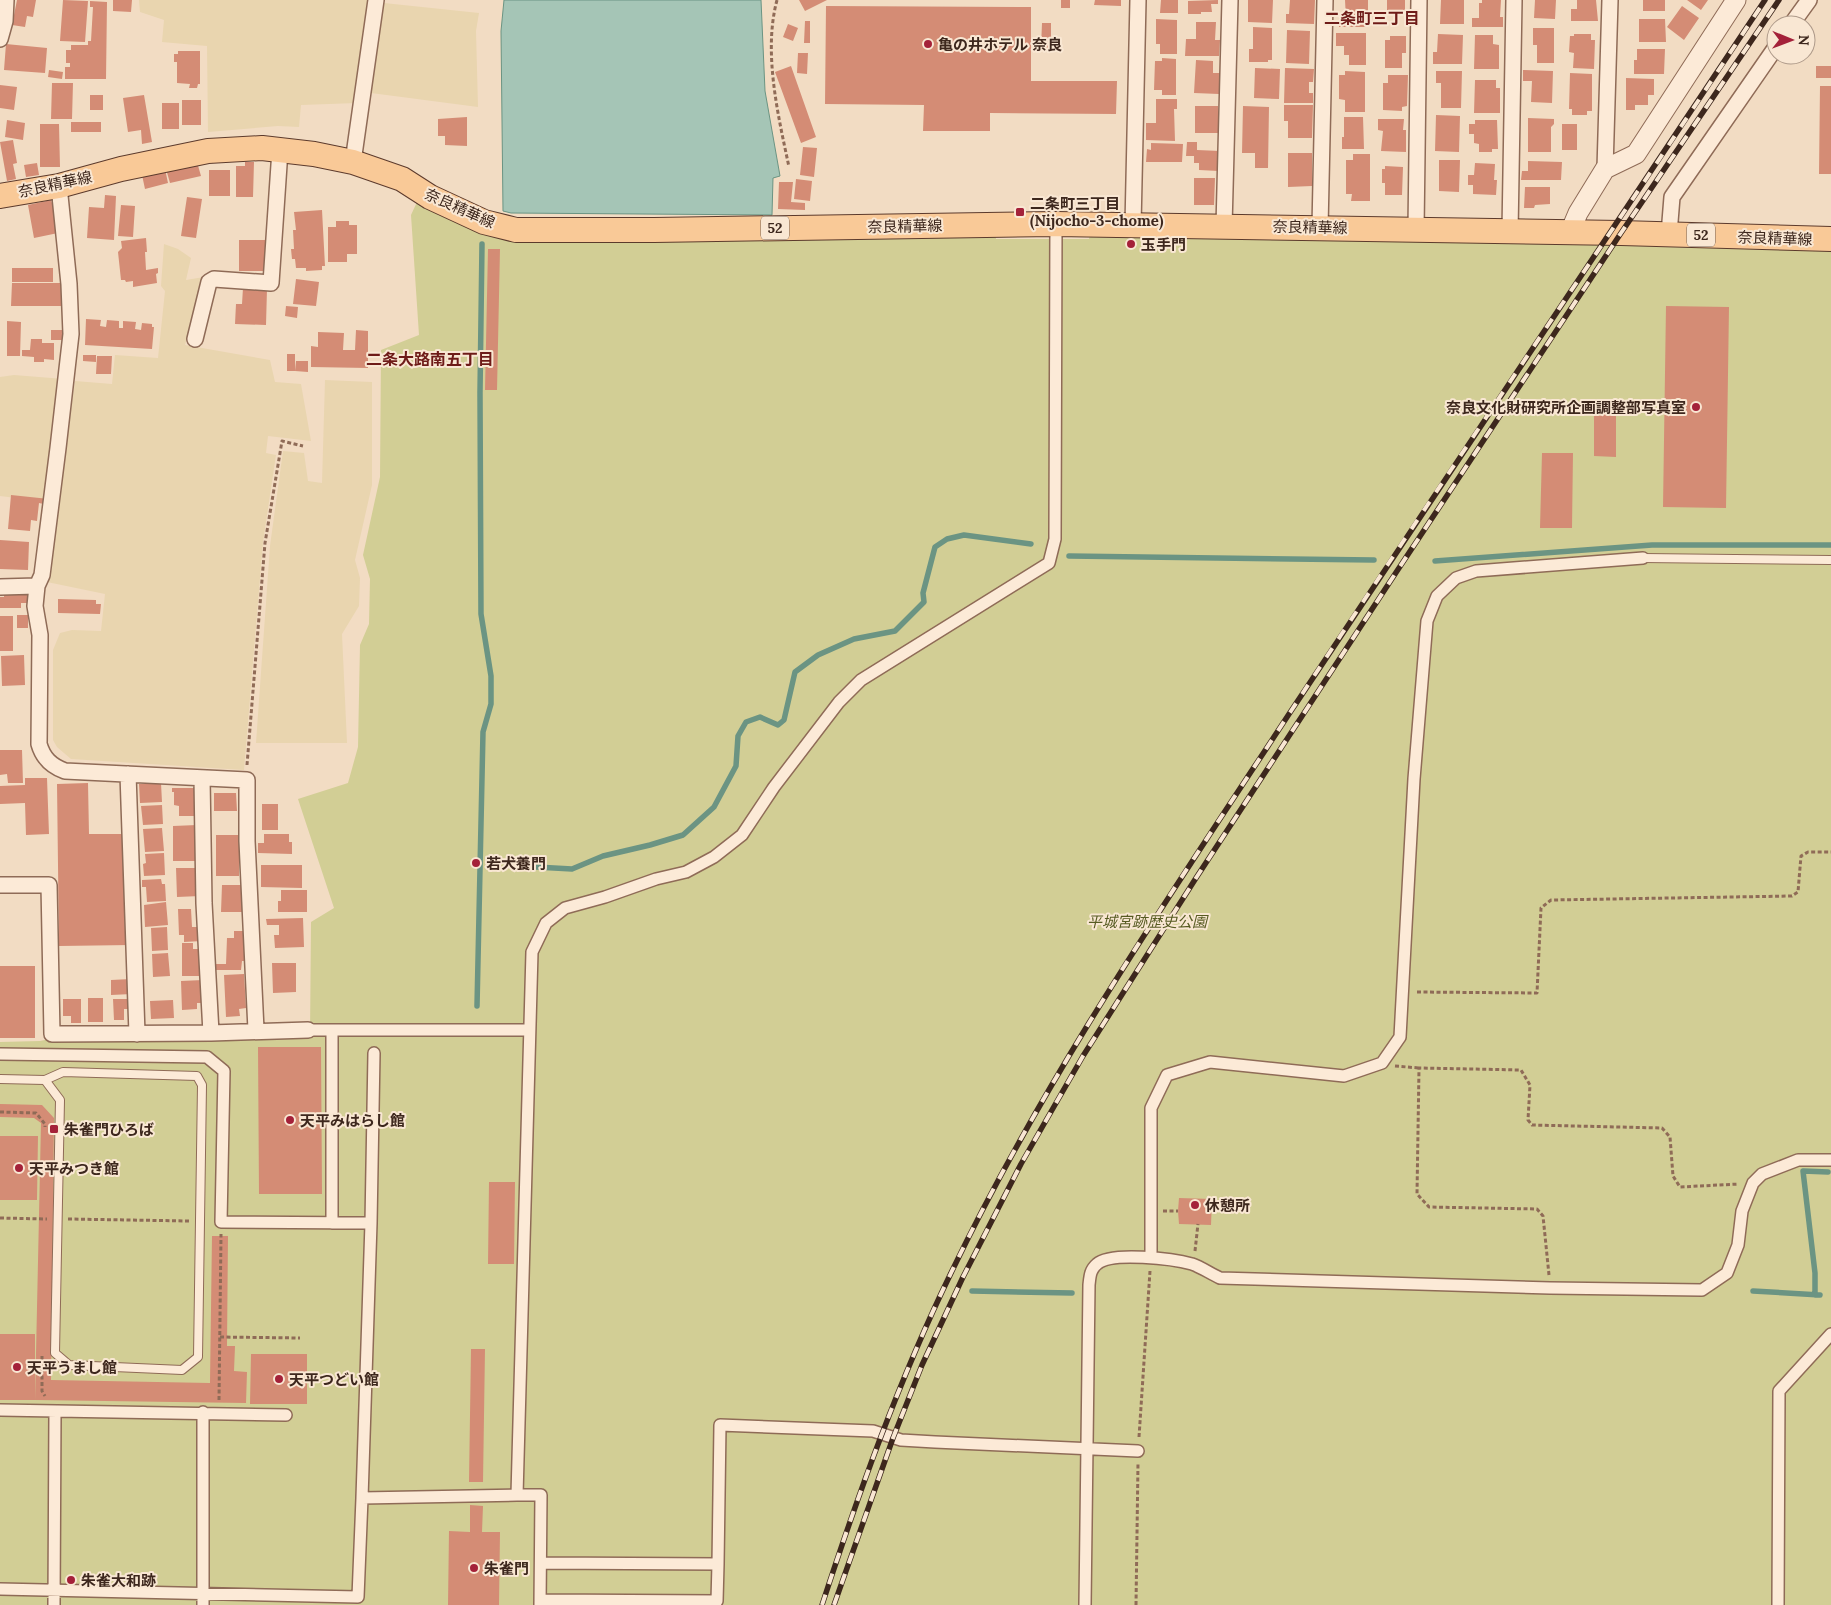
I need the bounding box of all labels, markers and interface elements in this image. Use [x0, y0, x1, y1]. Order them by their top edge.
district label: 二条町三丁目 [1324, 8, 1420, 28]
north arrow [1766, 15, 1816, 65]
place label: 亀の井ホテル 奈良 [938, 35, 1062, 54]
text: N [1795, 35, 1813, 46]
marker: 亀の井ホテル 奈良 [922, 38, 934, 50]
street label: 奈良精華線 [16, 167, 94, 201]
street label: 奈良精華線 [422, 184, 498, 232]
place label: 二条町三丁目 (Nijocho-3-chome) [1030, 194, 1164, 231]
marker: 二条町三丁目 (Nijocho-3-chome) [1014, 206, 1026, 218]
street label: 奈良精華線 [867, 216, 943, 236]
road number: 52 [761, 217, 789, 240]
street label: 奈良精華線 [1272, 217, 1348, 237]
road number: 52 [1687, 224, 1715, 246]
street label: 奈良精華線 [1737, 227, 1813, 249]
place label: 玉手門 [1141, 235, 1186, 254]
marker: 玉手門 [1125, 238, 1137, 250]
district label: 二条大路南五丁目 [366, 349, 494, 369]
place label: 奈良文化財研究所企画調整部写真室 [1446, 398, 1686, 417]
marker: 奈良文化財研究所企画調整部写真室 [1690, 401, 1702, 413]
place label: 若犬養門 [486, 854, 546, 873]
marker: 若犬養門 [470, 857, 482, 869]
park label: 平城宮跡歴史公園 [1087, 912, 1209, 931]
place label: 天平みはらし館 [300, 1111, 405, 1130]
marker: 天平みはらし館 [284, 1114, 296, 1126]
place label: 朱雀門ひろば [64, 1120, 154, 1139]
marker: 朱雀門ひろば [48, 1123, 60, 1135]
place label: 天平みつき館 [29, 1159, 119, 1178]
marker: 天平みつき館 [13, 1162, 25, 1174]
place label: 休憩所 [1205, 1196, 1250, 1215]
marker: 休憩所 [1189, 1199, 1201, 1211]
place label: 天平うまし館 [27, 1358, 117, 1377]
marker: 天平うまし館 [11, 1361, 23, 1373]
place label: 天平つどい館 [289, 1370, 379, 1389]
marker: 天平つどい館 [273, 1373, 285, 1385]
place label: 朱雀門 [484, 1559, 529, 1578]
marker: 朱雀門 [468, 1562, 480, 1574]
place label: 朱雀大和跡 [81, 1571, 156, 1590]
marker: 朱雀大和跡 [65, 1574, 77, 1586]

